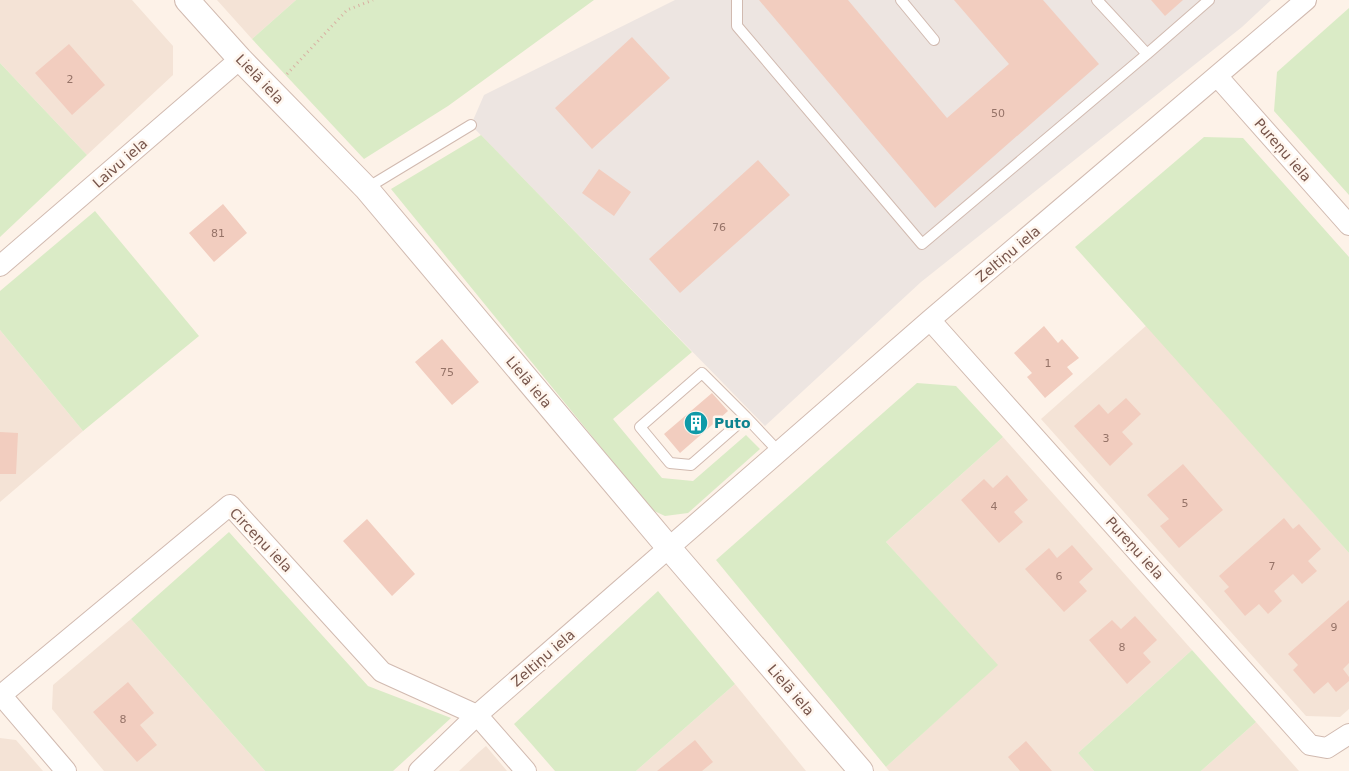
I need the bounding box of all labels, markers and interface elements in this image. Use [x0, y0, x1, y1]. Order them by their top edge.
street label: Lielā iela [233, 51, 287, 107]
house number: 2 [67, 73, 74, 86]
house number: 50 [991, 107, 1005, 120]
street label: Pureņu iela [1251, 115, 1315, 185]
street label: Laivu iela [90, 135, 150, 191]
house number: 76 [712, 221, 726, 234]
street label: Zeltiņu iela [973, 223, 1044, 286]
house number: 81 [211, 227, 225, 240]
street label: Lielā iela [503, 353, 555, 411]
house number: 1 [1045, 357, 1052, 370]
house number: 75 [440, 366, 454, 379]
building icon: Puto [683, 410, 709, 436]
place label: Puto [714, 415, 751, 431]
house number: 3 [1103, 432, 1110, 445]
house number: 5 [1182, 497, 1189, 510]
house number: 4 [991, 500, 998, 513]
street label: Circeņu iela [226, 505, 295, 576]
street label: Pureņu iela [1102, 514, 1167, 583]
house number: 7 [1269, 560, 1276, 573]
house number: 6 [1056, 570, 1063, 583]
house number: 9 [1331, 621, 1338, 634]
street label: Zeltiņu iela [508, 626, 579, 691]
house number: 8 [1119, 641, 1126, 654]
street label: Lielā iela [765, 661, 817, 719]
house number: 8 [120, 713, 127, 726]

